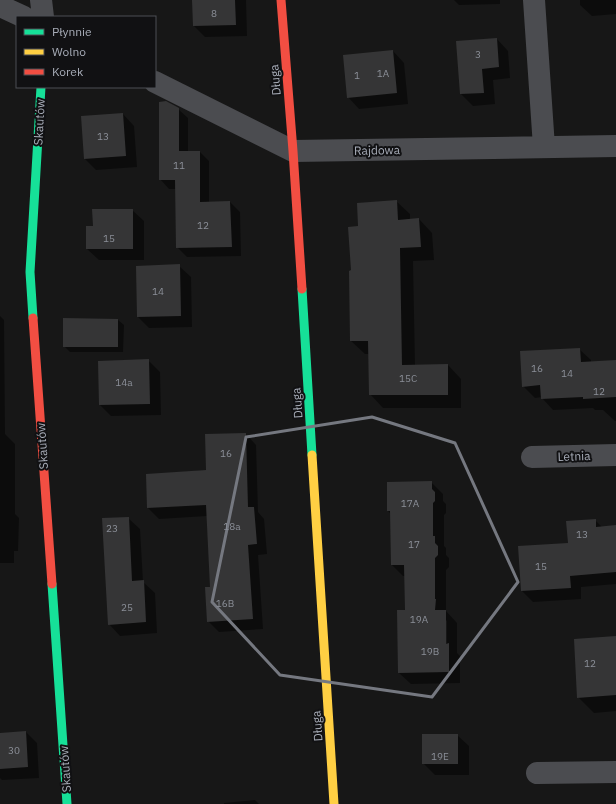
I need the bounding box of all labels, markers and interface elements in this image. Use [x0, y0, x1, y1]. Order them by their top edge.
house number: 8 [211, 7, 217, 20]
legend [16, 16, 156, 88]
text: Płynnie [52, 24, 92, 39]
text: Wolno [52, 44, 86, 59]
house number: 3 [475, 48, 481, 61]
street label: Długa [266, 63, 284, 96]
text: Korek [52, 64, 84, 79]
house number: 1A [377, 67, 390, 80]
house number: 1 [354, 69, 360, 82]
street label: Skautów [30, 98, 48, 146]
house number: 13 [97, 130, 109, 143]
street label: Rajdowa [354, 142, 401, 158]
house number: 11 [173, 159, 185, 172]
house number: 12 [197, 219, 209, 232]
house number: 15 [103, 232, 115, 245]
house number: 14 [152, 285, 164, 298]
house number: 16 [531, 362, 543, 375]
house number: 14 [561, 367, 573, 380]
house number: 15C [399, 372, 417, 385]
house number: 14a [115, 376, 133, 389]
house number: 12 [593, 385, 605, 398]
street label: Długa [288, 386, 306, 419]
street label: Skautów [33, 422, 51, 470]
house number: 16 [220, 447, 232, 460]
street label: Letnia [557, 448, 591, 464]
house number: 17A [401, 497, 420, 510]
house number: 18a [223, 520, 241, 533]
house number: 23 [106, 522, 118, 535]
house number: 13 [576, 528, 588, 541]
house number: 17 [408, 538, 420, 551]
house number: 15 [535, 560, 547, 573]
house number: 16B [216, 597, 234, 610]
house number: 25 [121, 601, 133, 614]
house number: 19A [410, 613, 429, 626]
house number: 19B [421, 645, 439, 658]
house number: 12 [584, 657, 596, 670]
street label: Długa [308, 709, 326, 742]
house number: 30 [8, 744, 20, 757]
street label: Skautów [56, 745, 74, 793]
house number: 19E [431, 750, 449, 763]

